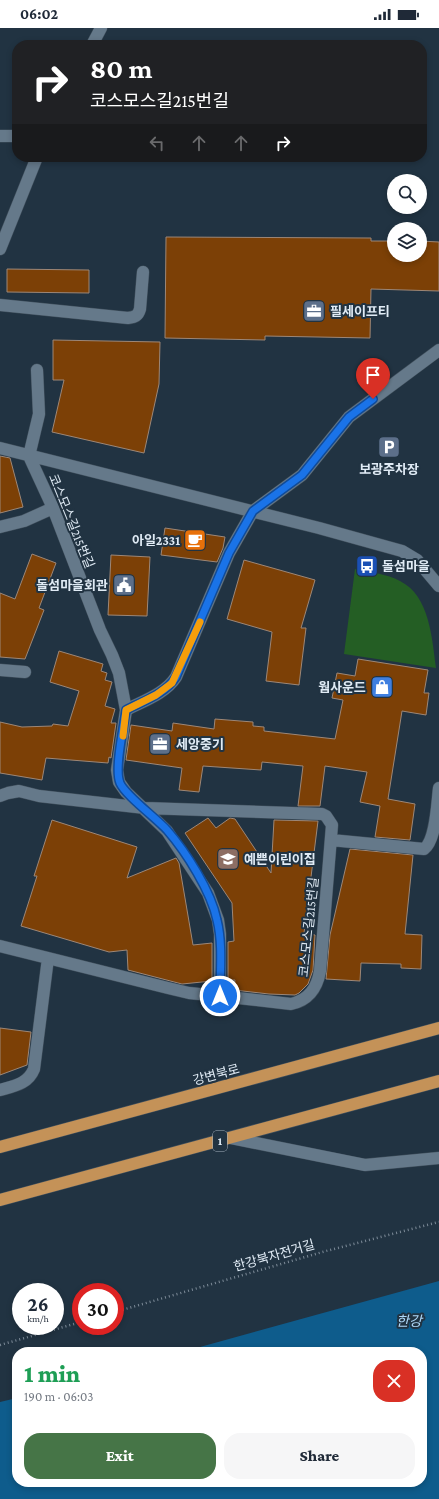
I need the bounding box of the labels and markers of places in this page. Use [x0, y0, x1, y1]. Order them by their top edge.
office icon: 필세이프티 [301, 298, 327, 324]
place label: 필세이프티 [330, 304, 390, 319]
pin [356, 358, 390, 399]
parking icon: 보광주차장 [376, 434, 402, 460]
place label: 보광주차장 [359, 462, 419, 477]
cafe icon: 아일2331 [182, 527, 208, 553]
place label: 아일2331 [132, 533, 180, 548]
bus stop icon: 돌섬마을 [354, 553, 380, 579]
place label: 돌섬마을 [382, 559, 430, 574]
public building icon: 돌섬마을회관 [111, 572, 137, 598]
place label: 돌섬마을회관 [36, 578, 108, 593]
shop icon: 웜사운드 [369, 674, 395, 700]
place label: 웜사운드 [318, 680, 366, 695]
office icon: 세앙중기 [147, 731, 173, 757]
place label: 세앙중기 [176, 737, 224, 752]
school or university icon: 예쁜이린이집 [215, 846, 241, 872]
place label: 예쁜이린이집 [244, 852, 316, 867]

